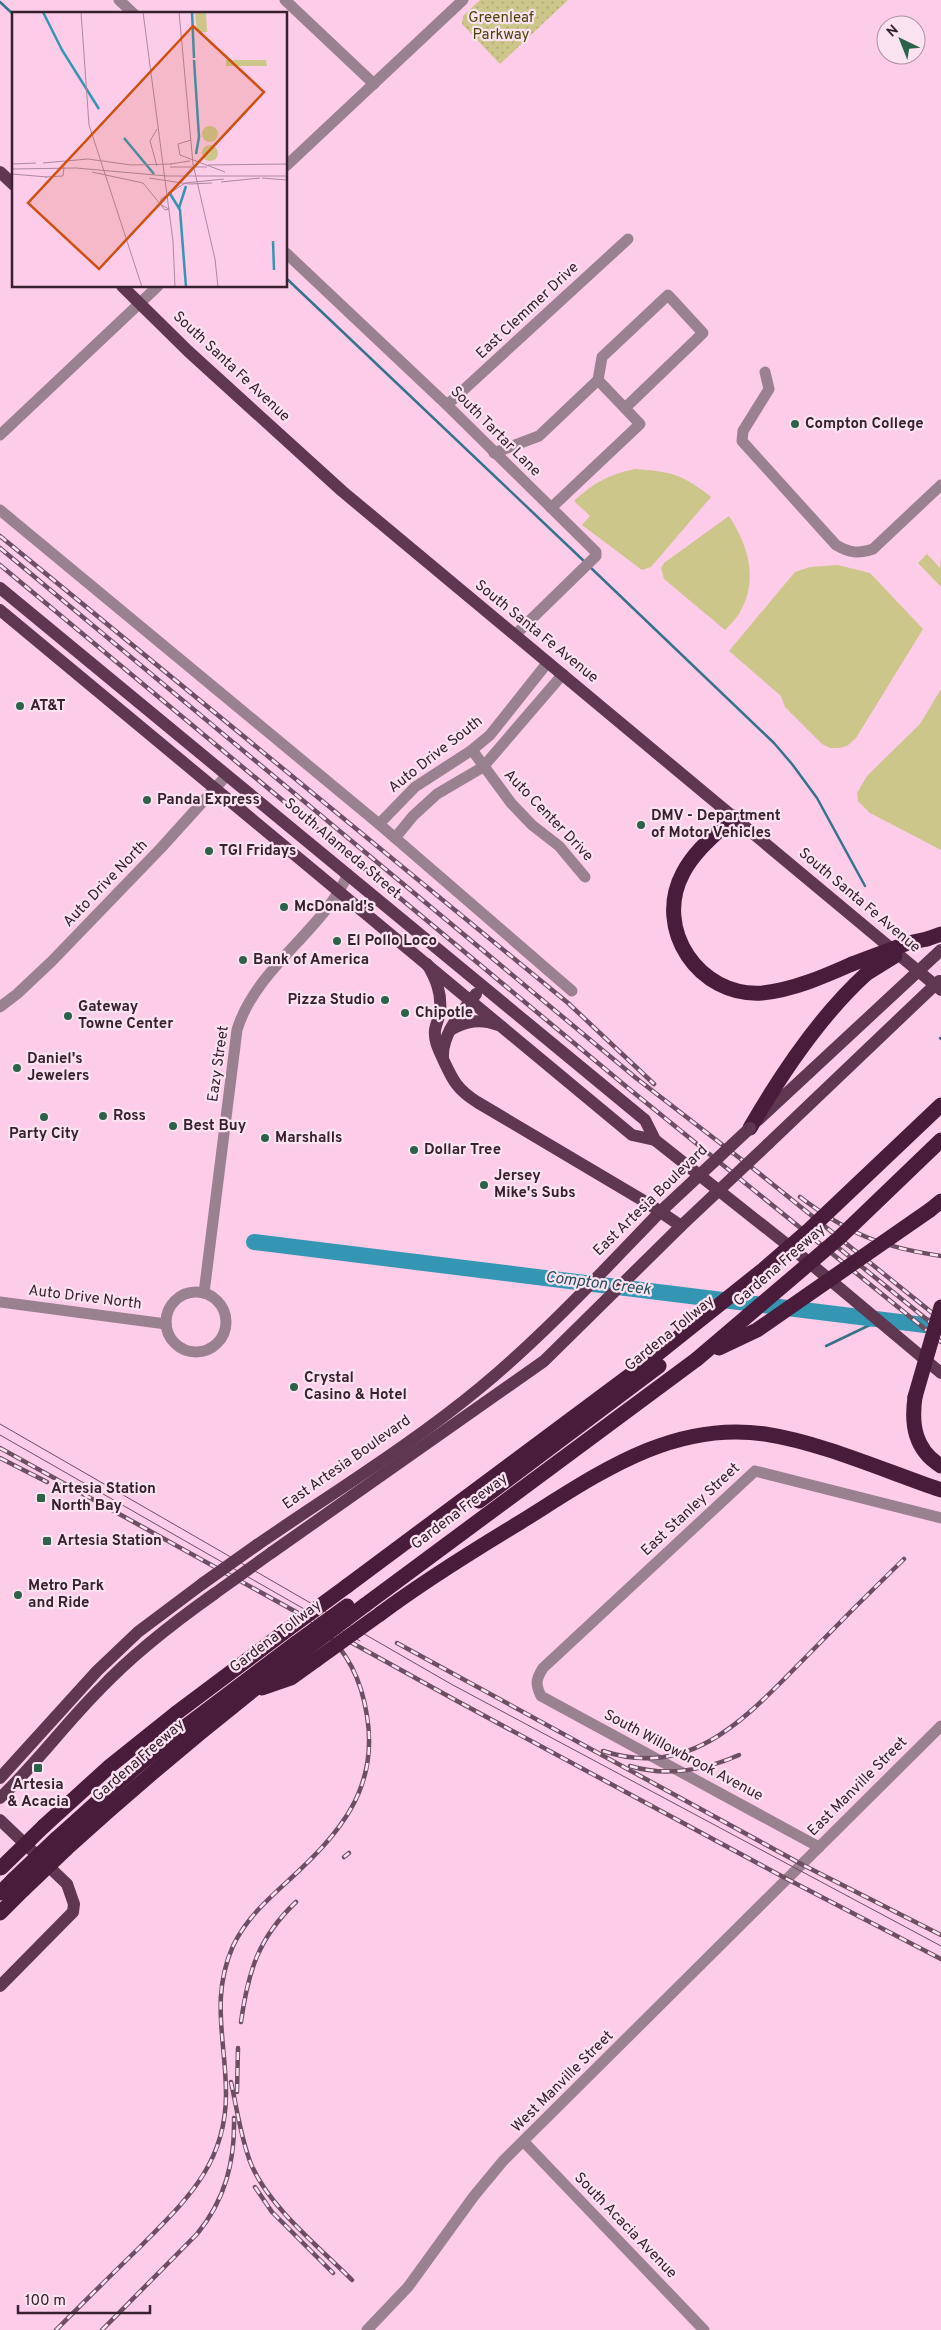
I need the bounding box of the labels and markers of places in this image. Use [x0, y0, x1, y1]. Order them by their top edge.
place label: Compton College [805, 415, 924, 434]
marker: Compton College [789, 418, 801, 430]
place label: AT&T [30, 697, 65, 716]
marker: AT&T [14, 700, 26, 712]
place label: Panda Express [157, 791, 260, 810]
marker: Panda Express [141, 794, 153, 806]
place label: DMV - Department of Motor Vehicles [651, 807, 781, 843]
marker: DMV - Department of Motor Vehicles [635, 819, 647, 831]
place label: TGI Fridays [219, 842, 296, 861]
marker: TGI Fridays [203, 845, 215, 857]
place label: McDonald's [294, 898, 374, 917]
marker: McDonald's [278, 901, 290, 913]
place label: El Pollo Loco [347, 932, 437, 951]
marker: El Pollo Loco [331, 935, 343, 947]
place label: Bank of America [253, 951, 369, 970]
marker: Bank of America [237, 954, 249, 966]
place label: Pizza Studio [288, 991, 375, 1010]
marker: Pizza Studio [379, 994, 391, 1006]
place label: Gateway Towne Center [78, 998, 174, 1034]
place label: Chipotle [415, 1004, 473, 1023]
marker: Chipotle [399, 1007, 411, 1019]
marker: Gateway Towne Center [62, 1010, 74, 1022]
place label: Daniel's Jewelers [27, 1050, 89, 1086]
marker: Daniel's Jewelers [11, 1062, 23, 1074]
place label: Ross [113, 1107, 146, 1126]
marker: Ross [97, 1110, 109, 1122]
marker: Party City [38, 1111, 50, 1123]
place label: Best Buy [183, 1117, 247, 1136]
marker: Best Buy [167, 1120, 179, 1132]
place label: Party City [9, 1125, 79, 1144]
place label: Marshalls [275, 1129, 342, 1148]
marker: Marshalls [259, 1132, 271, 1144]
place label: Dollar Tree [424, 1141, 501, 1160]
marker: Dollar Tree [408, 1144, 420, 1156]
place label: Jersey Mike's Subs [494, 1167, 576, 1203]
marker: Jersey Mike's Subs [478, 1179, 490, 1191]
place label: Crystal Casino & Hotel [304, 1369, 407, 1405]
marker: Crystal Casino & Hotel [288, 1381, 300, 1393]
place label: Artesia Station North Bay [51, 1480, 156, 1516]
marker: Artesia Station North Bay [35, 1492, 47, 1504]
place label: Artesia Station [57, 1532, 162, 1551]
marker: Artesia Station [41, 1535, 53, 1547]
place label: Metro Park and Ride [28, 1577, 104, 1613]
marker: Metro Park and Ride [12, 1589, 24, 1601]
marker: Artesia & Acacia [32, 1762, 44, 1774]
place label: Artesia & Acacia [7, 1776, 69, 1812]

